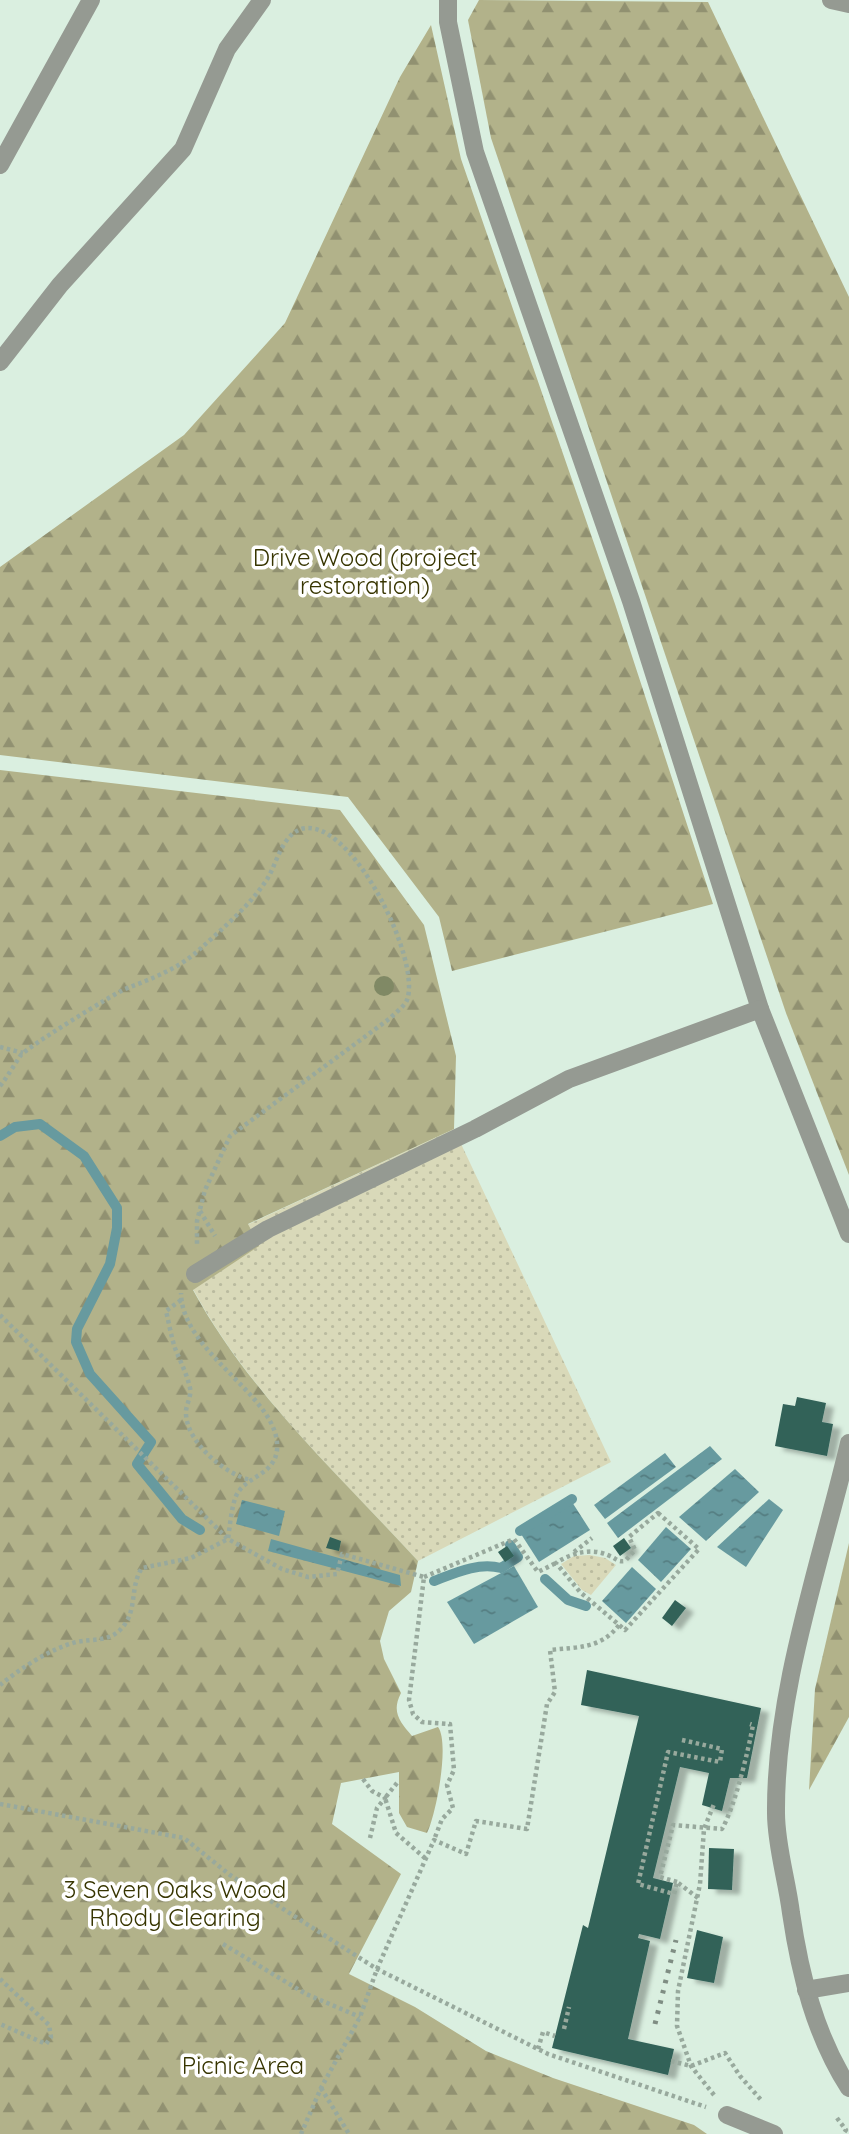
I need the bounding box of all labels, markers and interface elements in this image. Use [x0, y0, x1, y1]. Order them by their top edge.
park label: Drive Wood (project restoration) [253, 542, 477, 600]
park label: 3 Seven Oaks Wood Rhody Clearing [64, 1874, 286, 1932]
park label: Picnic Area [182, 2050, 304, 2080]

